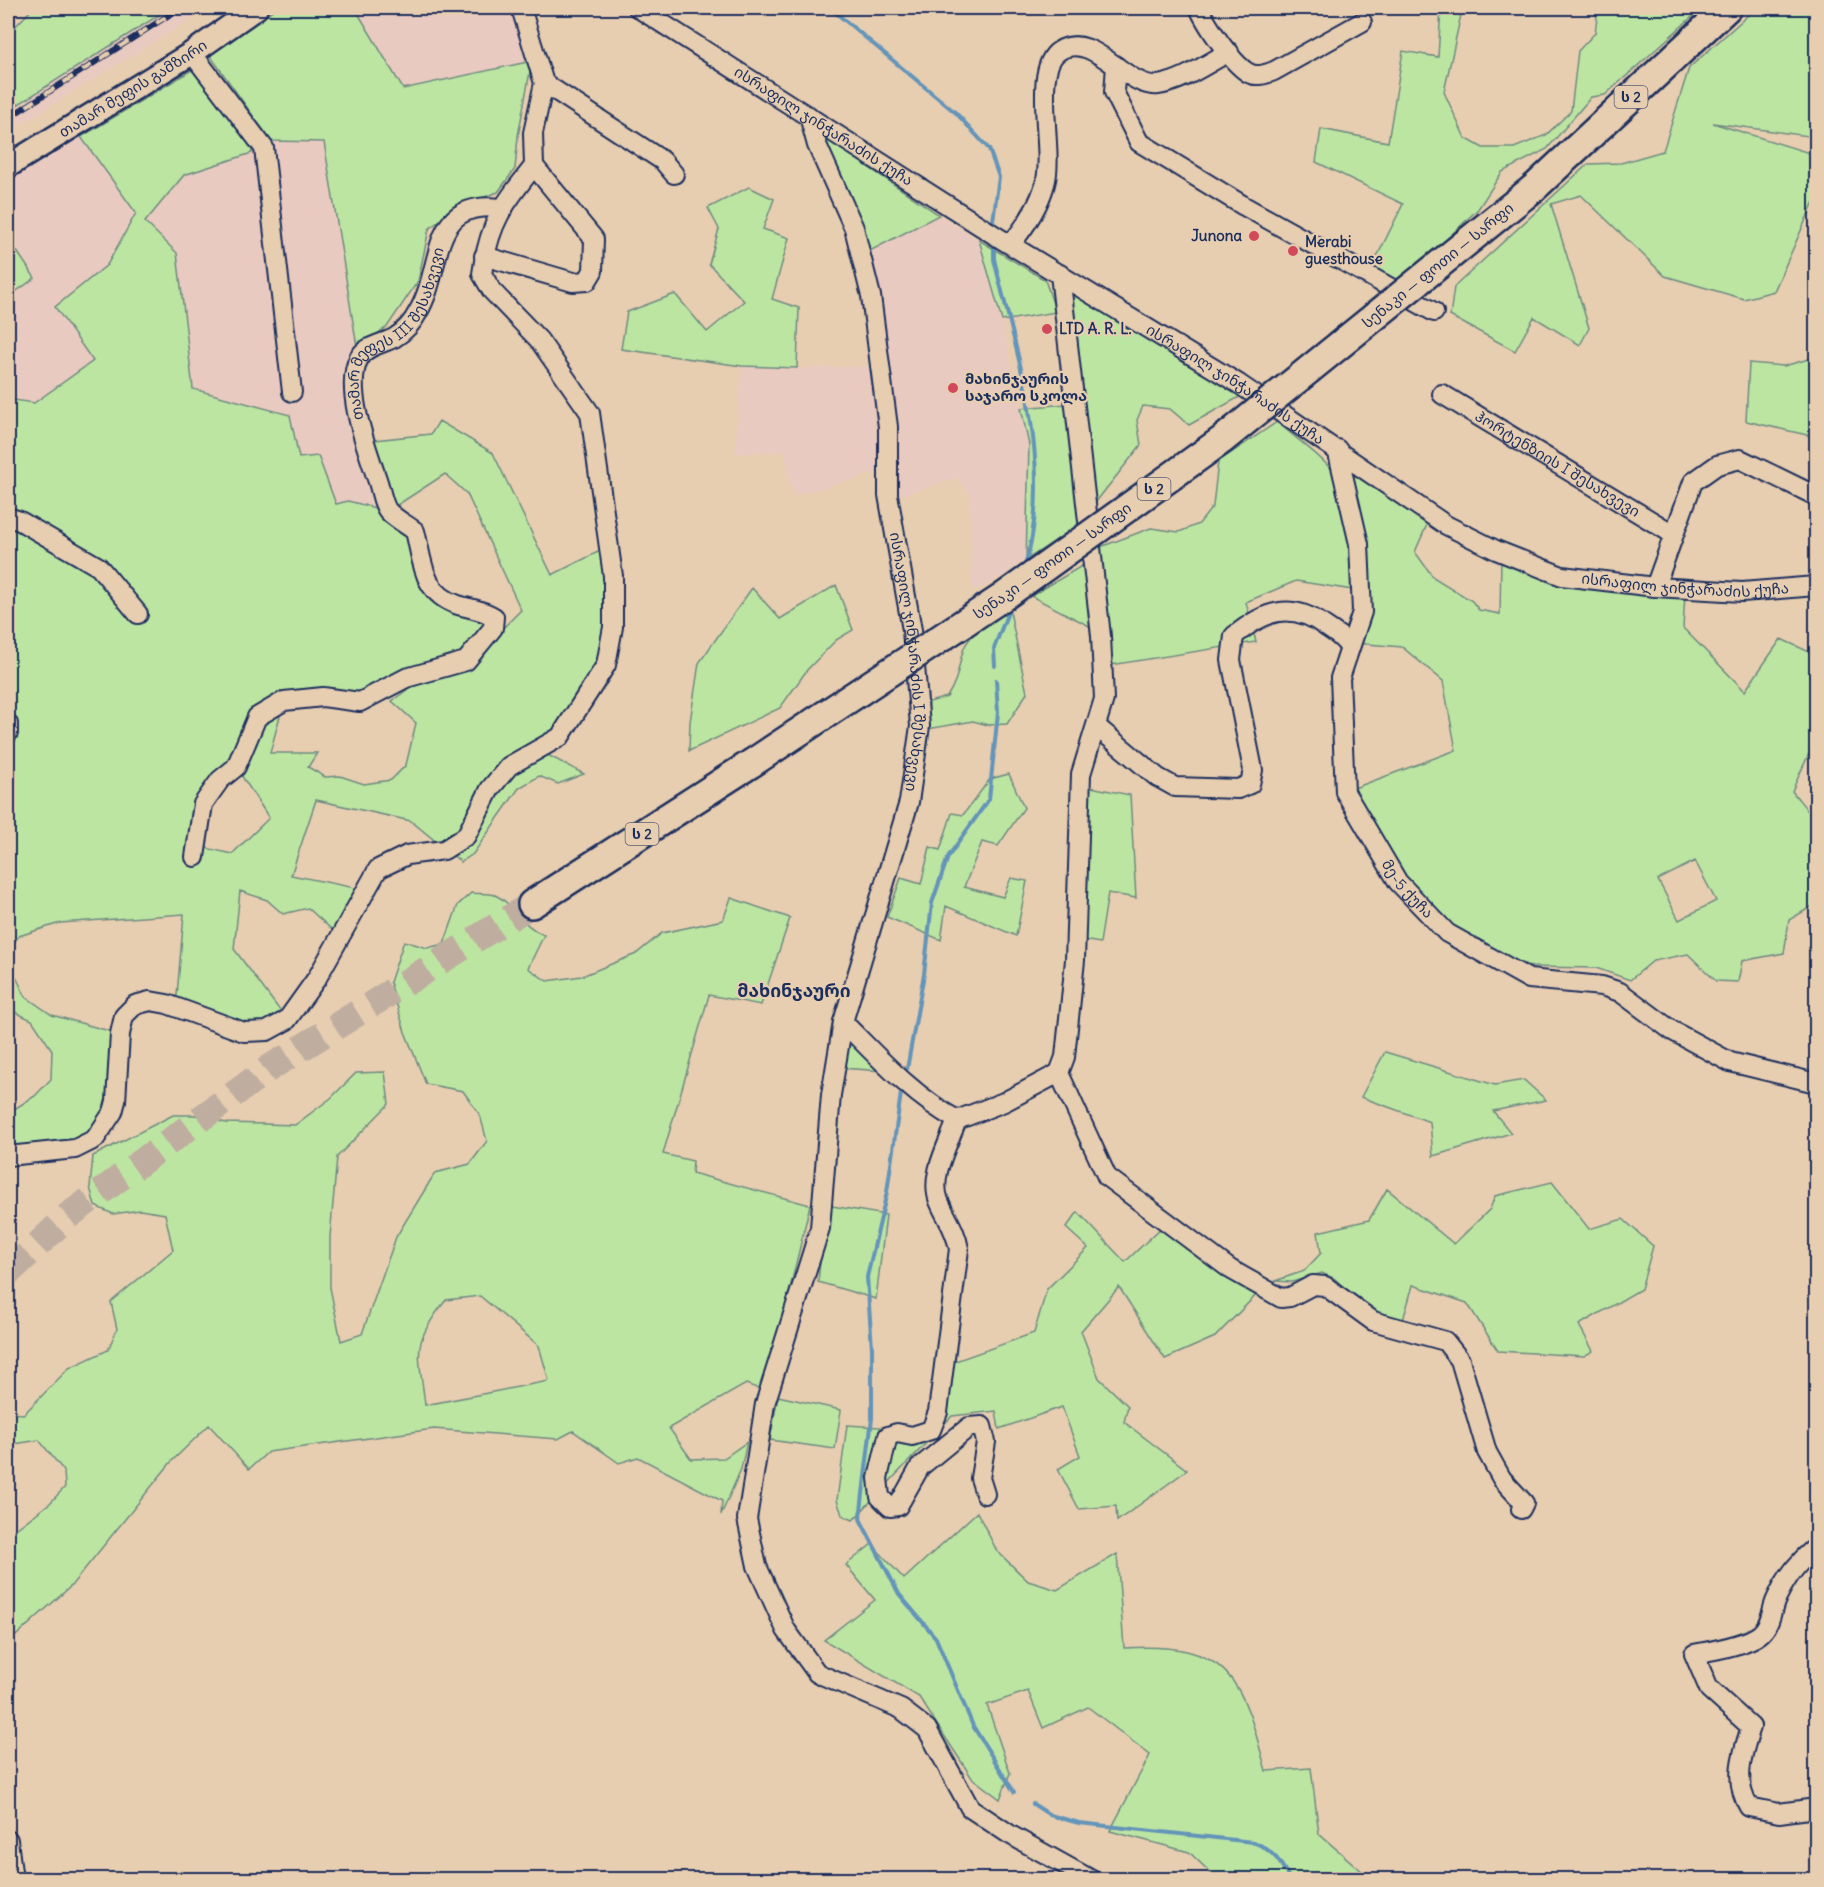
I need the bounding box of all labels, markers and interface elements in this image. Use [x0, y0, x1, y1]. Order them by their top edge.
street label: თამარ მეფის გამზირი [55, 35, 211, 141]
street label: ისრაფილ ჯინჭარაძის ქუჩა [731, 62, 917, 190]
road number: ს 2 [1614, 86, 1648, 108]
street label: სენაკი — ფოთი — სარფი [1358, 198, 1517, 332]
place label: Junona [1191, 226, 1242, 245]
marker: Junona [1247, 229, 1261, 243]
place label: Merabi guesthouse [1305, 232, 1383, 269]
marker: Merabi guesthouse [1286, 244, 1300, 258]
street label: თამარ მეფეს III შესახვევი [344, 245, 448, 422]
place label: LTD A. R. L. [1059, 319, 1132, 338]
street label: ისრაფილ ჯინჭარაძის ქუჩა [1143, 320, 1328, 448]
marker: LTD A. R. L. [1040, 322, 1054, 336]
place label: მახინჯაურის საჯარო სკოლა [965, 369, 1087, 405]
marker: მახინჯაურის საჯარო სკოლა [946, 381, 960, 395]
street label: ჰორტენზიის I შესახვევი [1472, 406, 1644, 521]
road number: ს 2 [1138, 478, 1170, 500]
street label: სენაკი — ფოთი — სარფი [969, 498, 1135, 623]
street label: ისრაფილ ჯინჭარაძის I შესახვევი [886, 531, 930, 793]
street label: ისრაფილ ჯინჭარაძის ქუჩა [1580, 568, 1790, 601]
road number: ს 2 [626, 823, 658, 845]
street label: მე-5 ქუჩა [1378, 856, 1438, 922]
district label: მახინჯაური [737, 979, 851, 1002]

